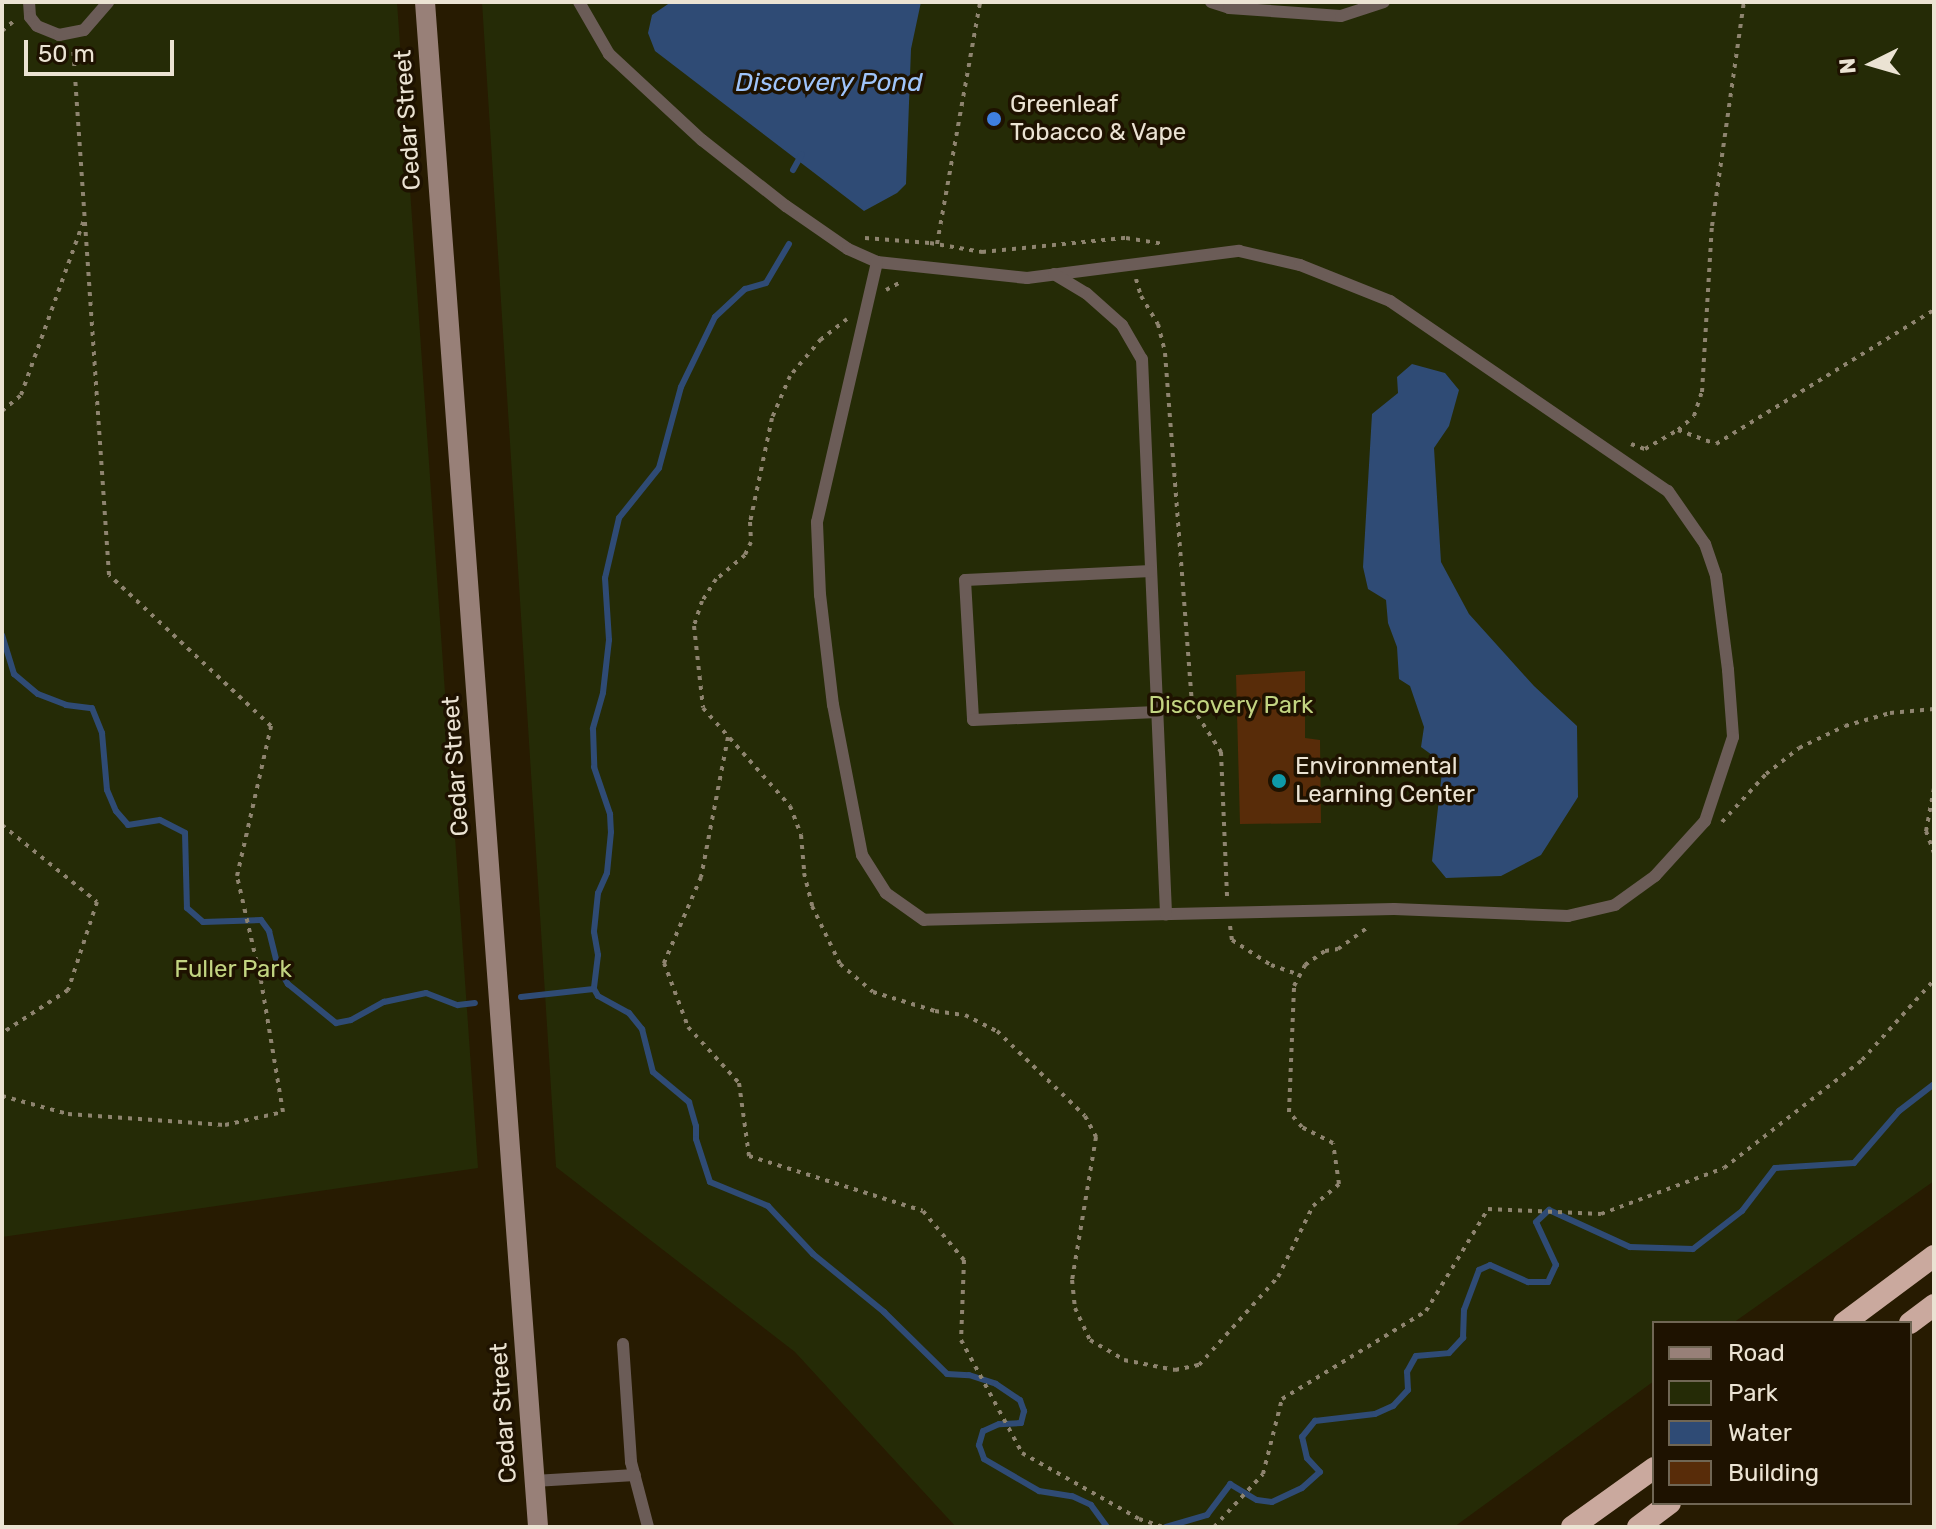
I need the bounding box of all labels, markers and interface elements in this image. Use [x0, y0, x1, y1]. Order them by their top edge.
scale bar [28, 24, 178, 74]
north arrow [1832, 24, 1912, 104]
text: 50 m [38, 40, 95, 68]
street label: Cedar Street [389, 48, 427, 192]
text: N [1833, 57, 1862, 75]
water label: Discovery Pond [735, 67, 923, 99]
place label: Greenleaf Tobacco & Vape [1010, 91, 1187, 147]
marker: Greenleaf Tobacco & Vape [985, 110, 1003, 128]
park label: Discovery Park [1148, 692, 1314, 720]
street label: Cedar Street [437, 694, 475, 838]
place label: Environmental Learning Center [1295, 753, 1475, 809]
marker: Environmental Learning Center [1270, 772, 1288, 790]
park label: Fuller Park [174, 956, 292, 984]
legend [1652, 1321, 1912, 1505]
text: Road [1728, 1339, 1785, 1367]
street label: Cedar Street [485, 1341, 523, 1485]
text: Park [1728, 1379, 1778, 1407]
text: Water [1728, 1419, 1792, 1447]
text: Building [1728, 1459, 1819, 1487]

